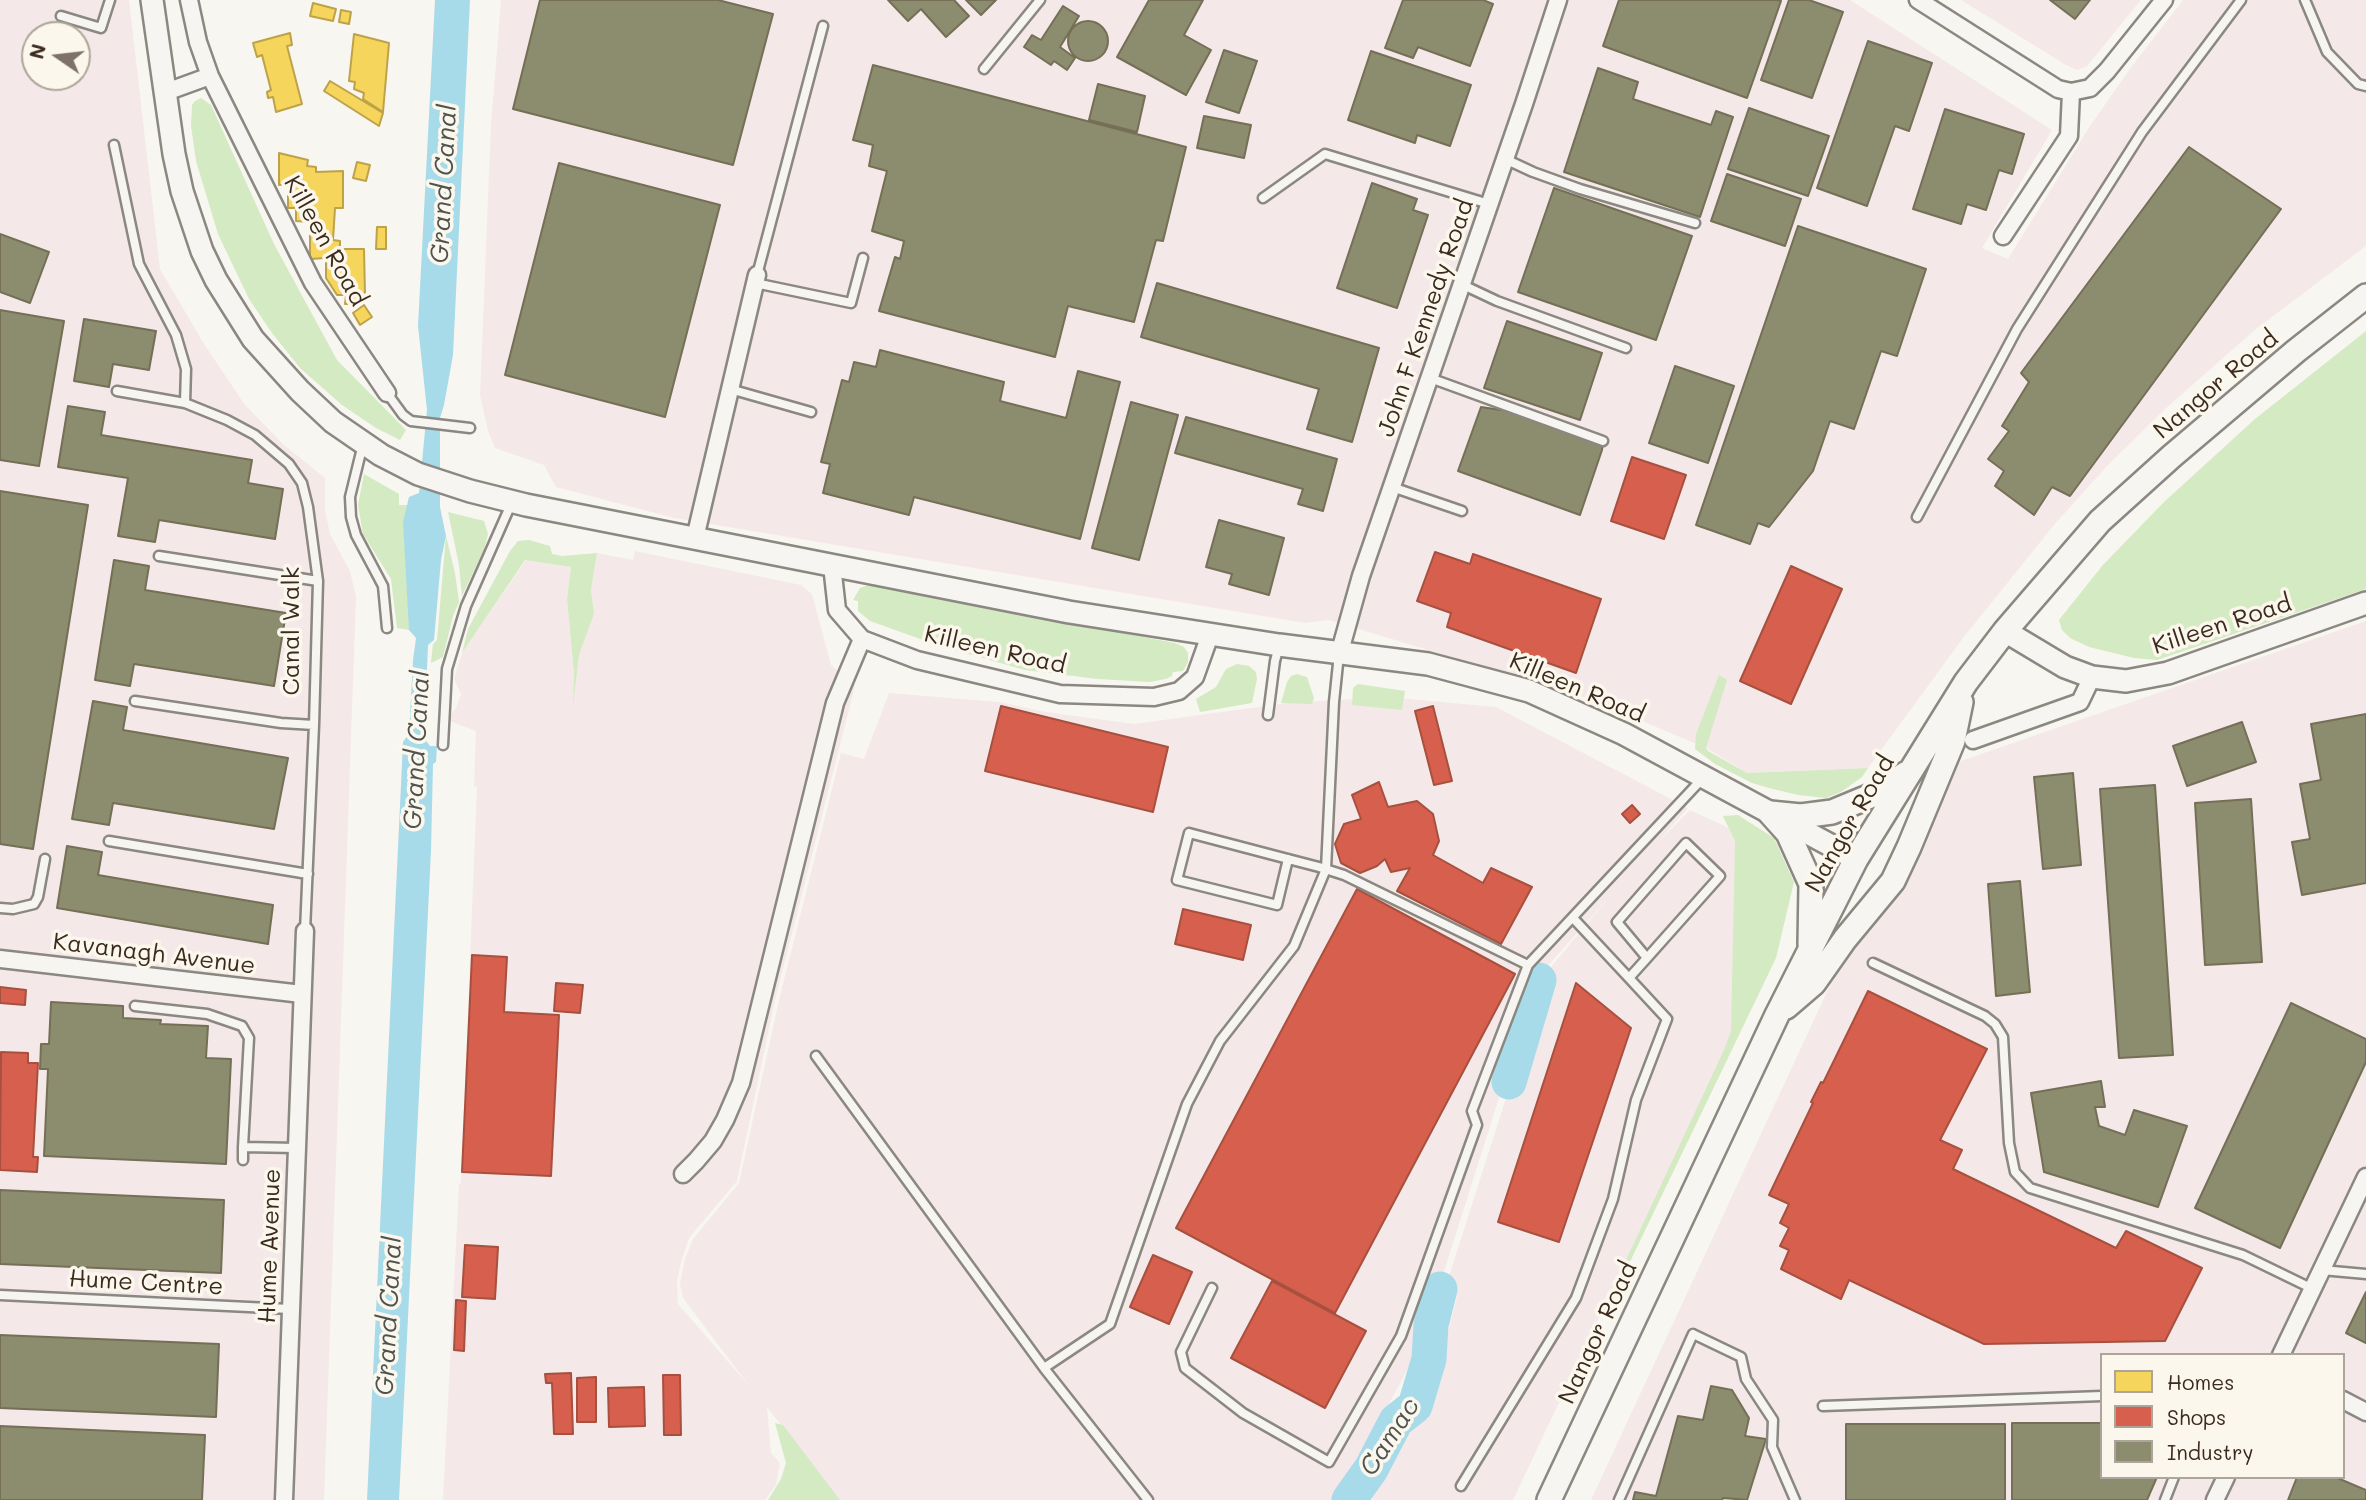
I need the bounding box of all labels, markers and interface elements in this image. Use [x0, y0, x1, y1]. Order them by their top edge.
north arrow [21, 21, 91, 91]
text: N [23, 41, 51, 61]
water label: Grand Canal [424, 103, 464, 265]
street label: Killeen Road [277, 171, 373, 311]
street label: John F Kennedy Road [1372, 196, 1480, 440]
street label: Nangor Road [2148, 325, 2284, 445]
street label: Canal Walk [278, 567, 306, 695]
street label: Killeen Road [2149, 589, 2295, 661]
street label: Killeen Road [921, 620, 1069, 680]
street label: Killeen Road [1505, 647, 1649, 729]
water label: Grand Canal [397, 669, 437, 831]
street label: Nangor Road [1799, 750, 1901, 898]
street label: Kavanagh Avenue [51, 927, 257, 981]
street label: Hume Avenue [253, 1168, 287, 1324]
water label: Grand Canal [369, 1235, 409, 1397]
street label: Nangor Road [1552, 1257, 1644, 1409]
street label: Hume Centre [68, 1265, 224, 1301]
legend [2100, 1353, 2345, 1479]
text: Homes [2167, 1368, 2234, 1395]
water label: Camac [1353, 1392, 1427, 1482]
text: Shops [2167, 1403, 2226, 1430]
text: Industry [2167, 1438, 2254, 1465]

